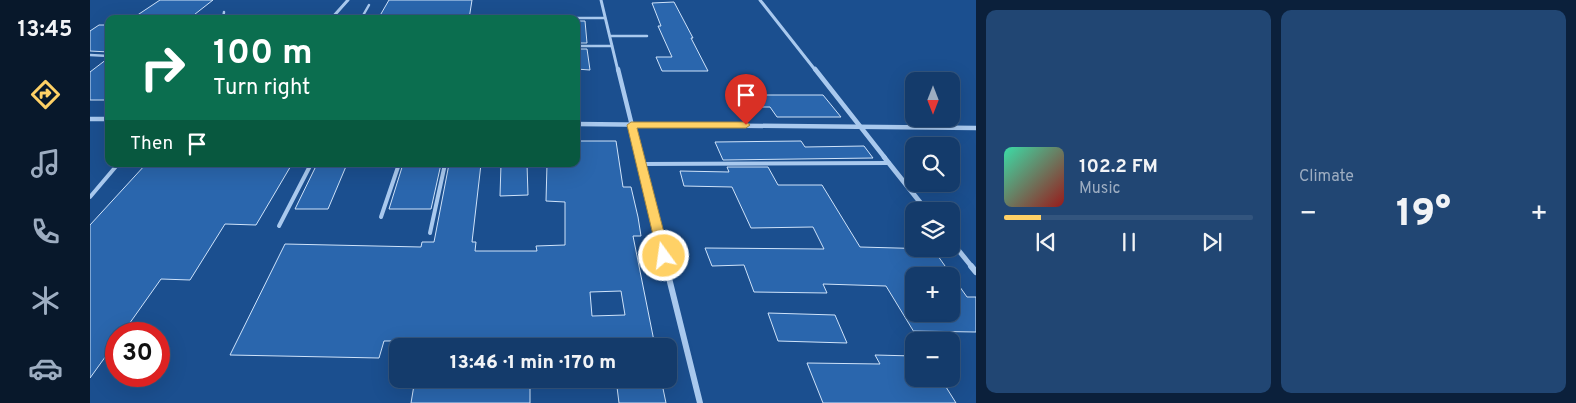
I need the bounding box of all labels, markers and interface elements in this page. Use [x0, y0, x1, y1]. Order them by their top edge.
text: 13:45 [18, 17, 72, 44]
text: 100 m [213, 32, 313, 76]
icon: right [130, 35, 195, 100]
north arrow [905, 72, 960, 128]
map controls [905, 72, 960, 387]
pin [725, 74, 767, 125]
text: Turn right [213, 75, 310, 102]
icon: directions [28, 77, 63, 112]
icon: arrive [732, 81, 760, 109]
icon: arrive [183, 130, 211, 158]
text: Then [130, 132, 173, 156]
button: search [905, 137, 960, 192]
icon: music [28, 146, 63, 181]
text: 102.2 FM [1079, 155, 1158, 179]
text: Climate [1299, 167, 1354, 187]
text: Music [1079, 179, 1120, 199]
text: 19° [1396, 191, 1451, 240]
text: − [1299, 197, 1317, 233]
text: + [1530, 197, 1548, 233]
button: layers [905, 202, 960, 257]
icon: phone [28, 214, 63, 249]
icon: previous [1032, 228, 1060, 256]
icon: pause [1115, 228, 1143, 256]
icon: next [1198, 228, 1226, 256]
position arrow [637, 229, 689, 281]
button: + [905, 267, 960, 322]
icon: climate [28, 283, 63, 318]
speed limit sign: 30 [105, 322, 170, 387]
button: − [905, 332, 960, 387]
icon: car [28, 351, 63, 386]
text: 13:46 · 1 min · 170 m [450, 351, 616, 375]

